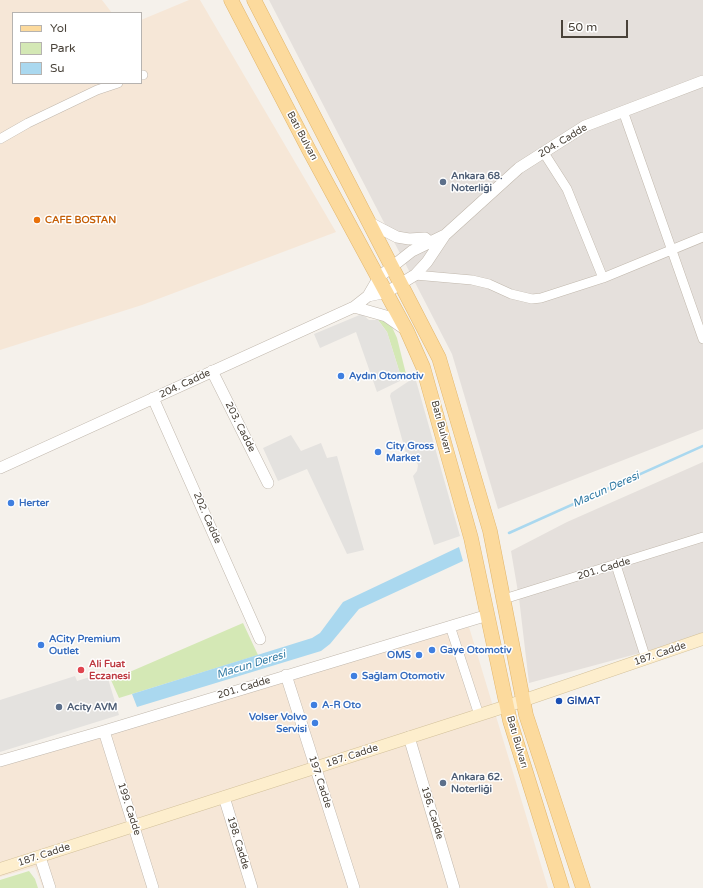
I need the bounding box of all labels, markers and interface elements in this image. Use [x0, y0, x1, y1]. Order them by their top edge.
legend [12, 12, 142, 84]
scale bar [563, 12, 630, 38]
text: 50 m [568, 20, 597, 34]
text: Yol [50, 21, 67, 35]
text: Park [50, 41, 76, 55]
text: Su [50, 61, 65, 75]
street label: Batı Bulvarı [284, 109, 320, 163]
street label: 204. Cadde [536, 122, 590, 160]
place label: Ankara 68. Noterliği [451, 170, 503, 194]
marker: Ankara 68. Noterliği [438, 177, 448, 187]
place label: CAFE BOSTAN [45, 214, 116, 226]
marker: CAFE BOSTAN [32, 215, 42, 225]
street label: 204. Cadde [158, 367, 212, 401]
place label: Aydın Otomotiv [349, 370, 424, 382]
marker: Aydın Otomotiv [336, 371, 346, 381]
street label: Batı Bulvarı [428, 399, 454, 455]
street label: 203. Cadde [222, 400, 258, 454]
place label: City Gross Market [386, 440, 434, 464]
marker: City Gross Market [373, 447, 383, 457]
water label: Macun Deresi [571, 469, 641, 511]
street label: 202. Cadde [190, 490, 224, 546]
place label: Herter [19, 497, 49, 509]
marker: Herter [6, 498, 16, 508]
street label: 201. Cadde [576, 555, 632, 583]
place label: ACity Premium Outlet [49, 633, 120, 656]
street label: 187. Cadde [632, 639, 688, 669]
marker: ACity Premium Outlet [36, 640, 46, 650]
place label: Gaye Otomotiv [440, 644, 511, 656]
marker: Gaye Otomotiv [427, 645, 437, 655]
water label: Macun Deresi [215, 648, 287, 682]
place label: OMS [387, 649, 411, 661]
marker: OMS [414, 650, 424, 660]
place label: Ali Fuat Eczanesi [89, 658, 130, 682]
marker: Ali Fuat Eczanesi [76, 665, 86, 675]
place label: Sağlam Otomotiv [362, 670, 445, 682]
marker: Sağlam Otomotiv [349, 671, 359, 681]
street label: 201. Cadde [216, 674, 272, 702]
place label: GİMAT [567, 695, 600, 707]
marker: GİMAT [554, 696, 564, 706]
place label: A-R Oto [322, 699, 361, 711]
marker: A-R Oto [309, 700, 319, 710]
place label: Acity AVM [67, 701, 118, 713]
marker: Acity AVM [54, 702, 64, 712]
place label: Volser Volvo Servisi [249, 711, 307, 734]
street label: Batı Bulvarı [504, 714, 530, 770]
marker: Volser Volvo Servisi [310, 718, 320, 728]
street label: 187. Cadde [324, 742, 380, 770]
street label: 197. Cadde [306, 754, 334, 810]
place label: Ankara 62. Noterliği [451, 771, 503, 794]
marker: Ankara 62. Noterliği [438, 778, 448, 788]
street label: 199. Cadde [115, 781, 143, 837]
street label: 196. Cadde [418, 785, 446, 841]
street label: 198. Cadde [224, 815, 252, 871]
street label: 187. Cadde [16, 841, 72, 869]

